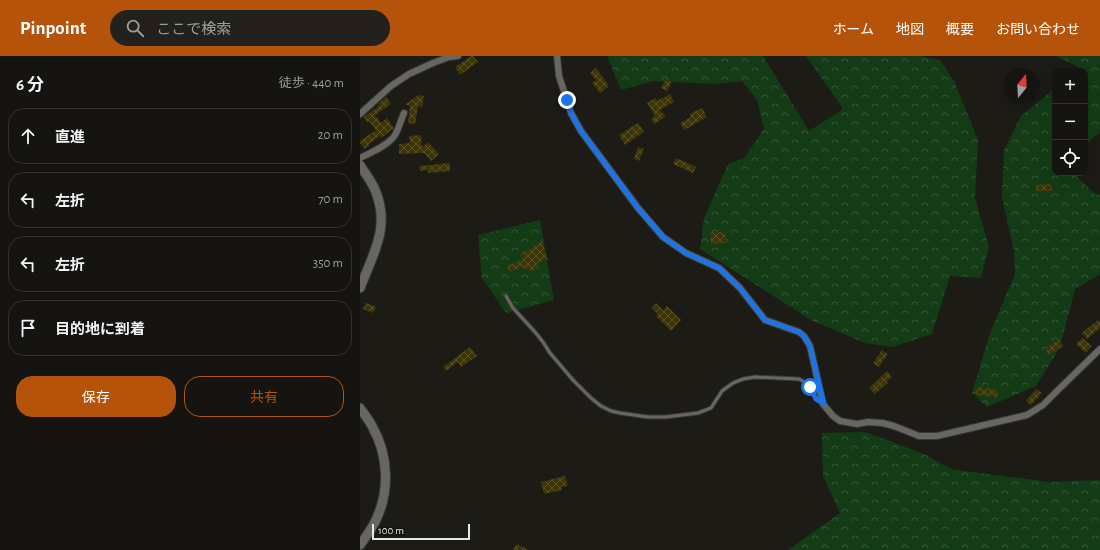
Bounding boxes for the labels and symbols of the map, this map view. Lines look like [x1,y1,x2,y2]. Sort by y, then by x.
north arrow [1004,68,1040,104]
route end [558,91,576,109]
route start [801,378,819,396]
scale bar [372,522,470,541]

